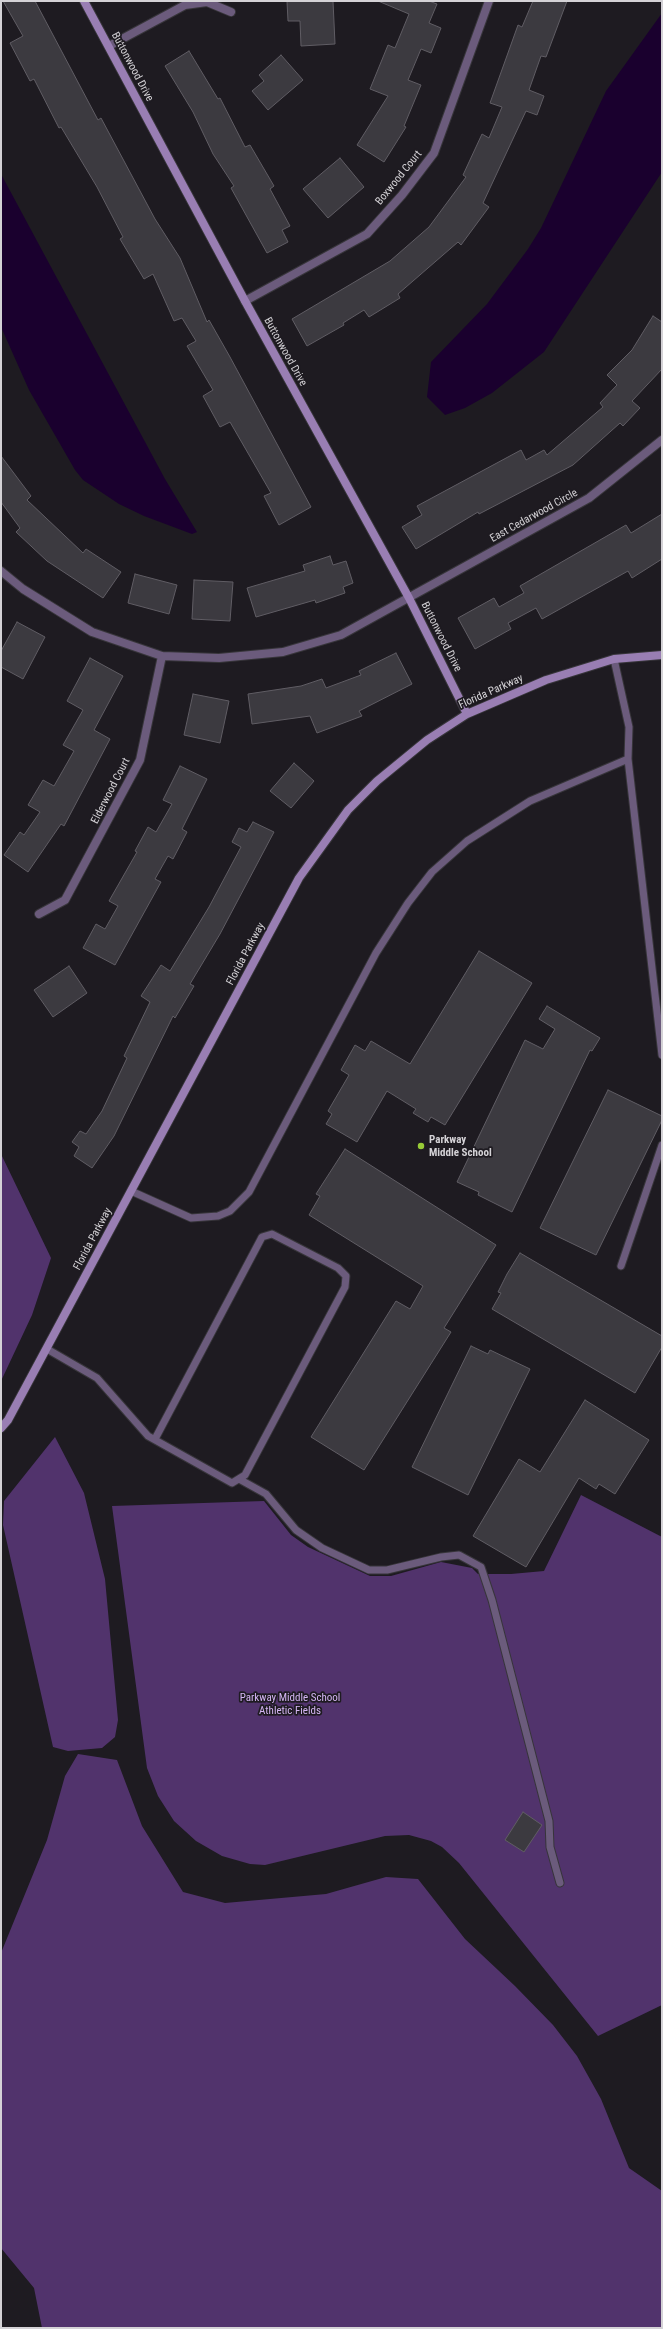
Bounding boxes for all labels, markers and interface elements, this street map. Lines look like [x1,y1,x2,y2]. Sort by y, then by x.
street label: Buttonwood Drive [108,30,156,104]
street label: Boxwood Court [373,148,425,208]
street label: Buttonwood Drive [261,315,309,389]
street label: East Cedarwood Circle [488,486,580,546]
street label: Buttonwood Drive [418,600,464,674]
street label: Florida Parkway [457,672,525,712]
street label: Elderwood Court [89,756,133,826]
street label: Florida Parkway [224,920,268,988]
place label: Parkway Middle School [429,1133,492,1159]
marker: Parkway Middle School [416,1141,426,1151]
street label: Florida Parkway [71,1205,115,1273]
park label: Parkway Middle School Athletic Fields [240,1691,340,1717]

